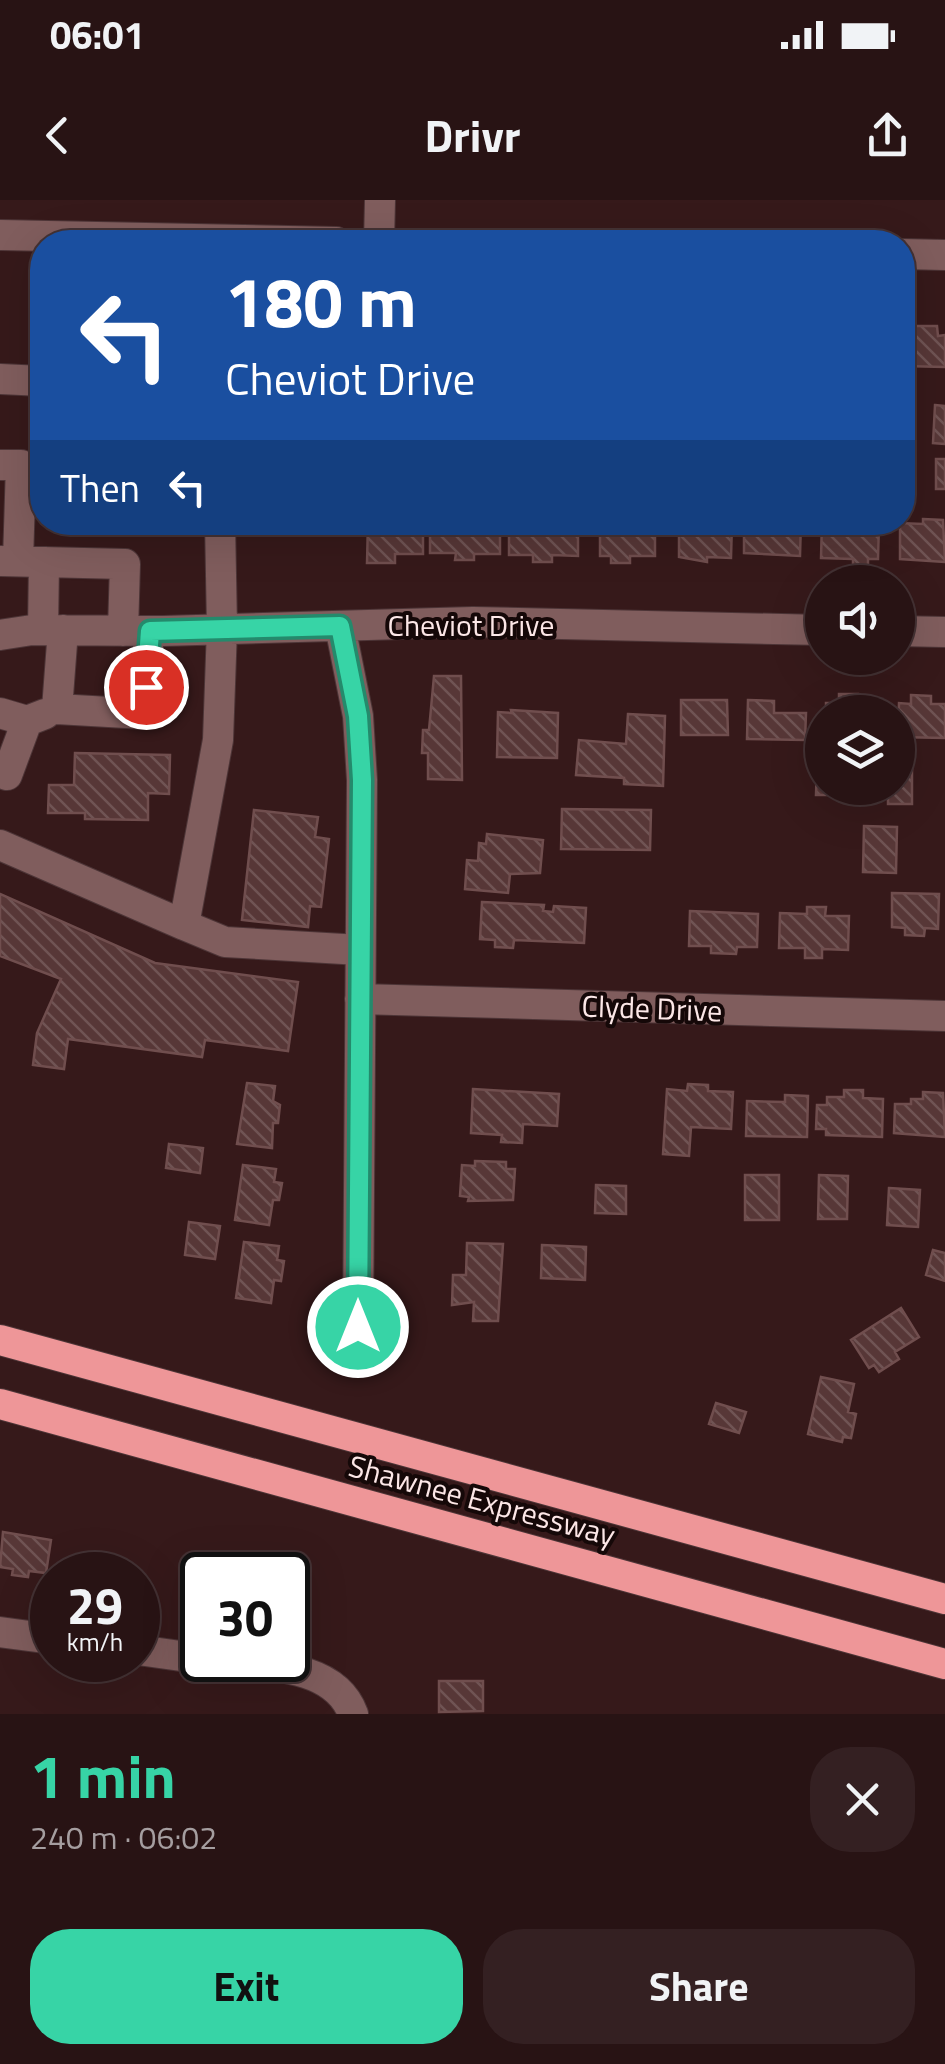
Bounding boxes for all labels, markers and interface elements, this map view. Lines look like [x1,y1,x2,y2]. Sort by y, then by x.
text: 06:01 [50,6,145,64]
text: Drivr [424,101,521,169]
icon: back [30,108,85,163]
icon: share [860,108,915,163]
text: 180 m [225,248,417,354]
icon: left [60,270,190,400]
text: Cheviot Drive [225,344,475,412]
text: Then [60,459,140,517]
icon: left [160,460,215,515]
map controls [805,565,915,805]
button: sound [805,565,915,675]
street label: Cheviot Drive [388,602,554,648]
pin [104,645,189,730]
icon: arrive [119,660,174,715]
button: layers [805,695,915,805]
street label: Clyde Drive [581,983,723,1033]
position arrow [306,1275,410,1379]
street label: Shawnee Expressway [344,1442,620,1558]
speed limit sign: 30 [180,1552,310,1682]
text: 29 [67,1567,123,1643]
text: km/h [67,1623,123,1661]
text: 1 min [30,1730,176,1821]
button: close [810,1747,915,1852]
text: 240 m · 06:02 [30,1813,217,1861]
button: Exit [30,1929,463,2044]
button: Share [483,1929,915,2044]

